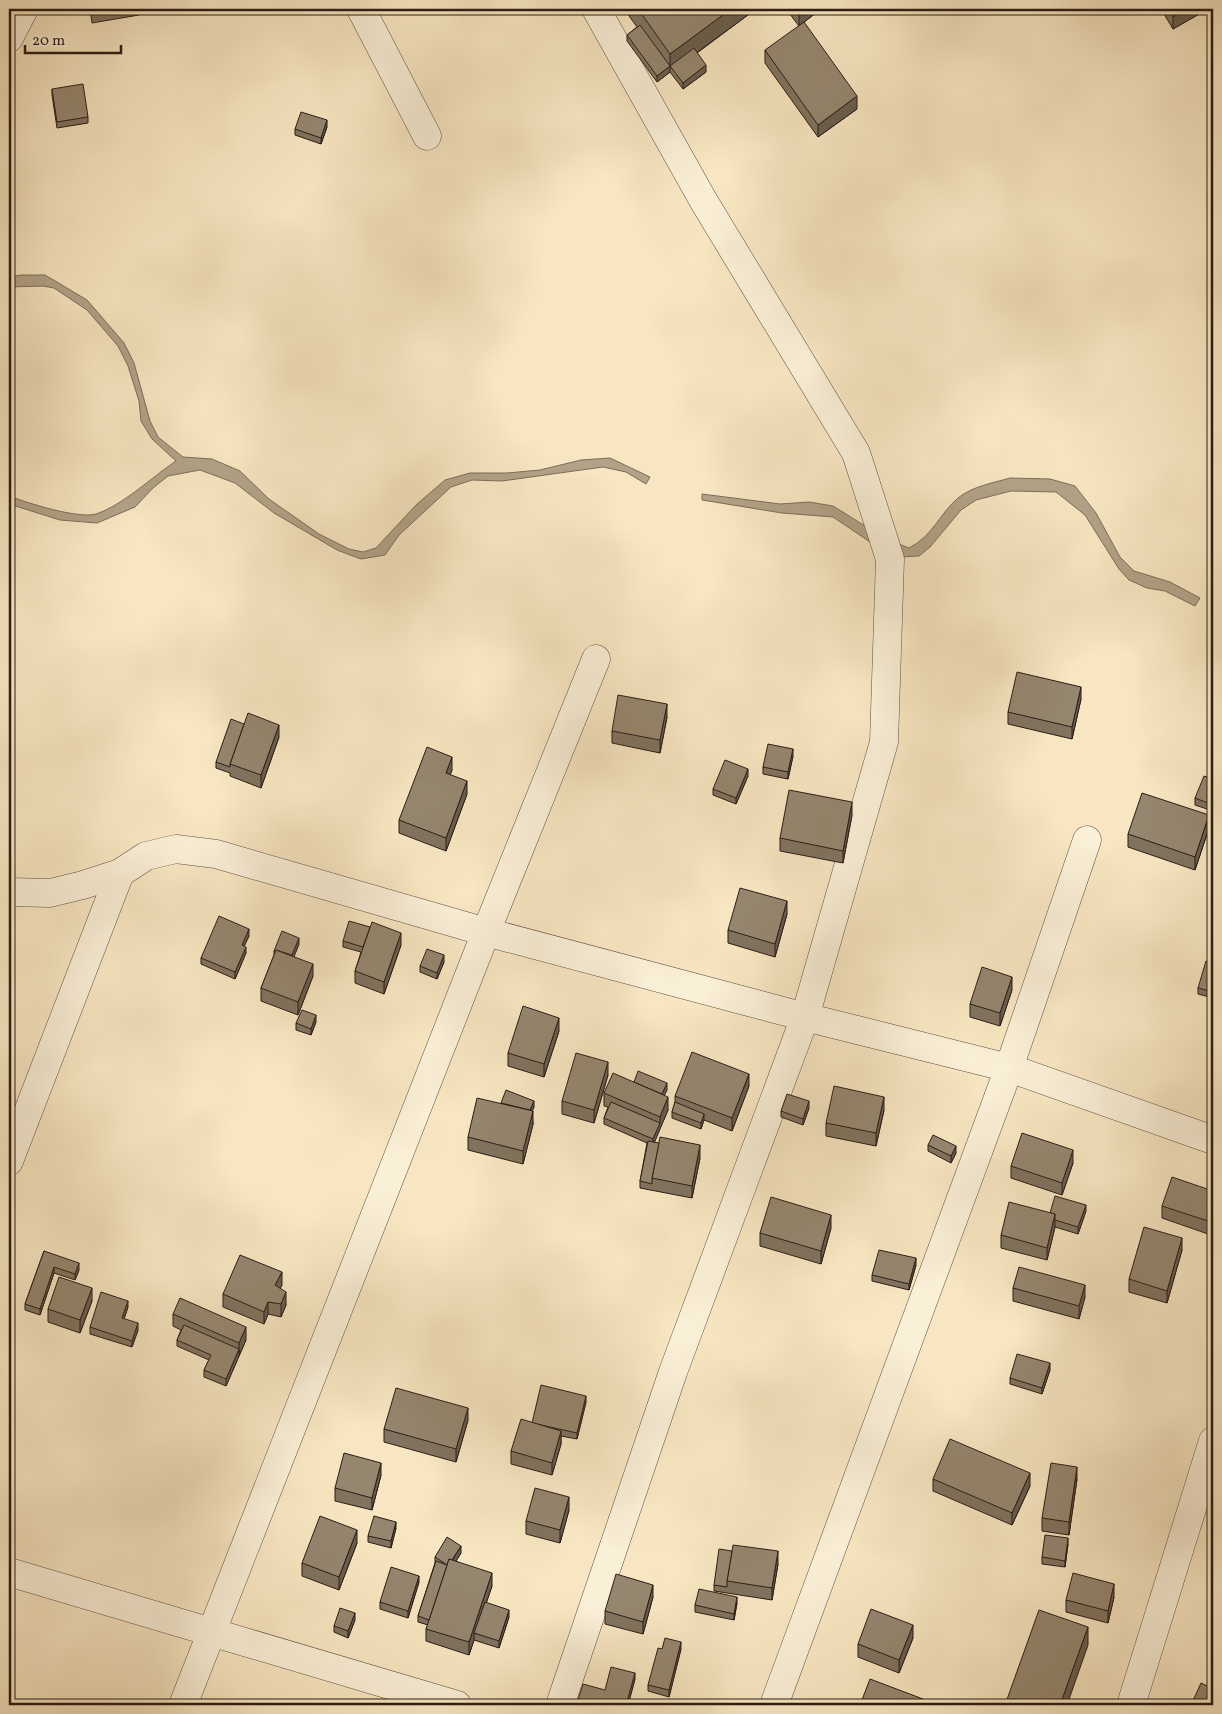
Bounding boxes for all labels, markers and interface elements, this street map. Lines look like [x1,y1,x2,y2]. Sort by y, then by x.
scale bar [25,22,121,54]
text: 20 m [32,31,65,52]

